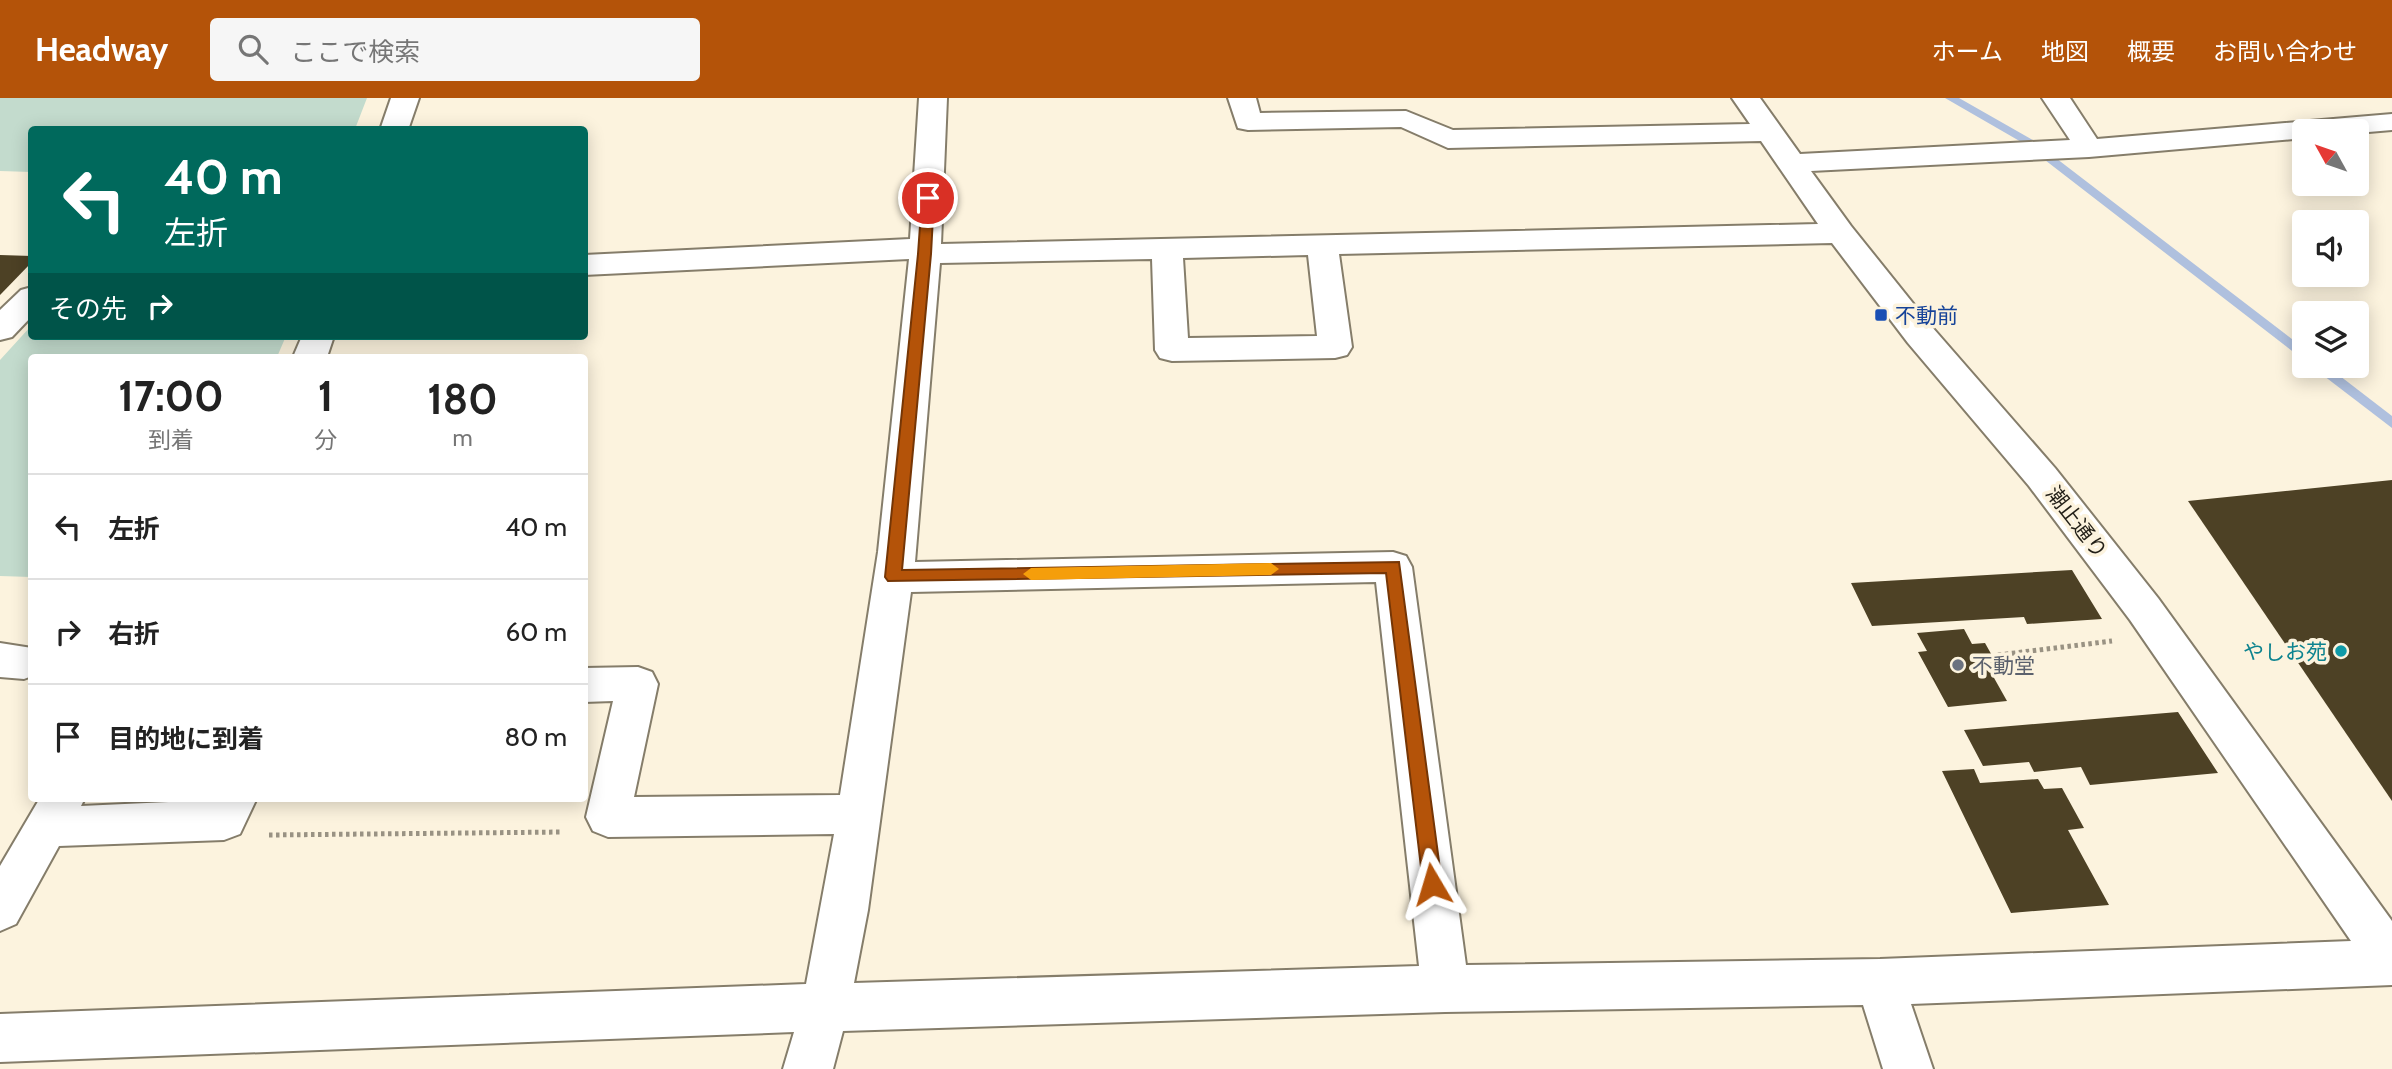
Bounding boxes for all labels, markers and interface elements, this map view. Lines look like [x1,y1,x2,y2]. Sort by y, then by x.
search box [210,18,700,81]
text: Headway [35,29,168,69]
icon: search [234,30,272,68]
text: ここで検索 [290,36,420,68]
text: ホーム [1932,37,2003,66]
text: 地図 [2041,37,2089,66]
text: 概要 [2127,37,2175,66]
text: お問い合わせ [2213,37,2357,66]
north arrow [2292,119,2370,196]
map controls [2292,119,2369,378]
text: 40 m [164,147,283,206]
icon: left [49,154,140,245]
pin [898,168,958,228]
icon: arrive [909,179,947,217]
button: sound [2292,210,2369,287]
text: 左折 [164,213,228,252]
icon: right [141,287,179,325]
text: その先 [49,293,127,325]
button: layers [2292,301,2369,378]
place label: 不動前 [1895,303,1958,328]
marker: 不動前 [1873,307,1889,323]
text: 17:00 [118,370,224,422]
text: 1 [318,370,333,422]
text: 180 [427,373,498,425]
text: m [452,424,473,452]
text: 到着 [148,426,194,454]
text: 分 [314,426,337,454]
street label: 潮止通り [2041,481,2113,563]
icon: left [49,508,87,546]
text: 40 m [505,511,567,543]
text: 左折 [108,513,160,545]
icon: right [49,613,87,651]
text: 60 m [505,616,567,648]
text: 右折 [108,618,160,650]
place label: やしお苑 [2243,639,2327,664]
marker: やしお苑 [2333,643,2349,659]
place label: 不動堂 [1972,653,2035,678]
marker: 不動堂 [1950,657,1966,673]
icon: arrive [49,718,87,756]
text: 80 m [504,721,567,753]
text: 目的地に到着 [108,723,264,755]
position arrow [1395,847,1469,921]

